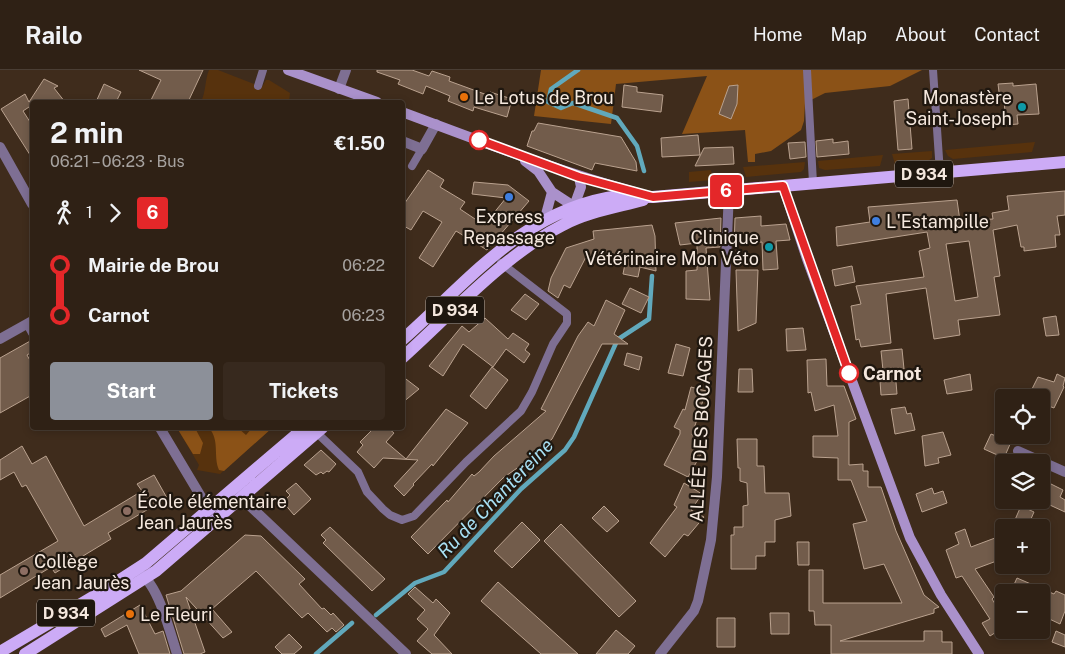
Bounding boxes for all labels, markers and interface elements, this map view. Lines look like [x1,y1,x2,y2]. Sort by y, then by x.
text: Railo [25,21,83,49]
text: Home [753,24,803,45]
text: Map [831,24,867,45]
text: About [895,24,946,45]
text: Contact [974,24,1040,45]
place label: Le Lotus de Brou [474,87,614,108]
place label: Monastère Saint-Joseph [905,87,1012,129]
marker: Le Lotus de Brou [458,91,470,103]
marker: Monastère Saint-Joseph [1016,101,1028,113]
text: 2 min [50,116,123,149]
unlabelled marker [469,130,489,150]
text: €1.50 [334,132,385,154]
text: 06:21 – 06:23 · Bus [50,152,185,171]
road number: D 934 [895,160,953,188]
line badge: 6 [710,175,742,207]
text: 6 [720,180,732,201]
marker: Express Repassage [503,191,515,203]
icon: walk [50,199,78,227]
icon: forward [101,199,129,227]
text: 6 [147,202,158,223]
text: 1 [86,203,93,222]
place label: Express Repassage [463,206,555,248]
place label: L'Estampille [886,211,989,232]
marker: L'Estampille [870,215,882,227]
place label: Clinique Vétérinaire Mon Véto [585,227,759,269]
marker: Clinique Vétérinaire Mon Véto [763,241,775,253]
text: Mairie de Brou [88,254,219,276]
text: 06:22 [342,256,385,275]
road number: D 934 [426,296,484,324]
text: Carnot [88,304,150,326]
text: 06:23 [342,306,385,325]
street label: ALLÉE DES BOCAGES [685,335,716,523]
button: Start [50,362,213,420]
button: Tickets [223,362,385,420]
marker: Carnot [839,363,859,383]
place label: Carnot [863,363,922,384]
map controls [995,389,1050,639]
button: locate [995,389,1050,444]
water label: Ru de Chantereine [433,434,557,562]
button: layers [995,454,1050,509]
place label: École élémentaire Jean Jaurès [137,490,287,533]
marker: École élémentaire Jean Jaurès [121,505,133,517]
button: + [995,519,1050,574]
place label: Collège Jean Jaurès [34,551,129,593]
marker: Collège Jean Jaurès [18,565,30,577]
button: − [995,584,1050,639]
road number: D 934 [37,600,95,626]
place label: Le Fleuri [140,604,212,625]
marker: Le Fleuri [124,608,136,620]

